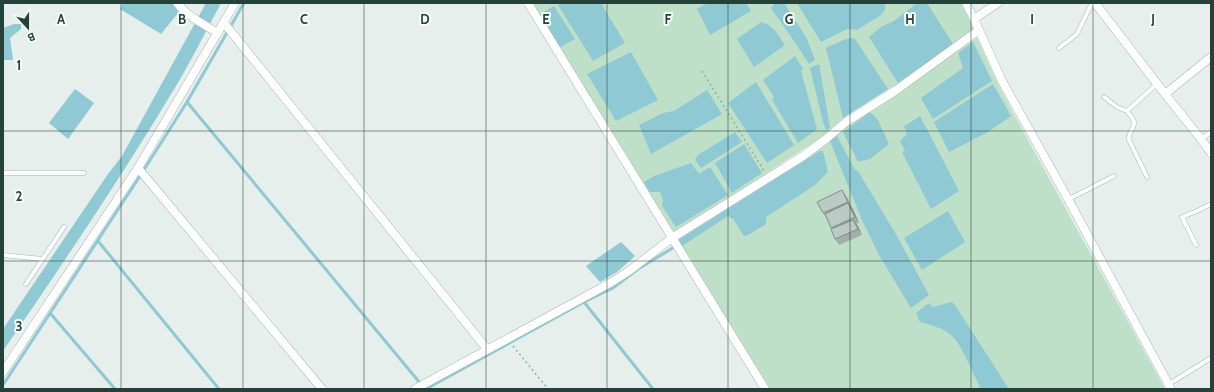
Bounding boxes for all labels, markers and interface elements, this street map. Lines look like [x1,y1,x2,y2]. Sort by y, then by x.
north arrow [8,8,48,48]
text: A [57,11,66,27]
text: B [178,11,186,27]
text: C [300,11,308,27]
text: D [420,11,430,27]
text: E [542,11,550,27]
text: F [665,11,672,27]
text: G [785,11,794,27]
text: H [905,11,915,27]
text: I [1030,11,1034,27]
text: J [1150,11,1155,27]
text: B [26,30,37,45]
text: 1 [17,57,21,73]
text: 2 [16,188,23,204]
text: 3 [15,318,23,334]

